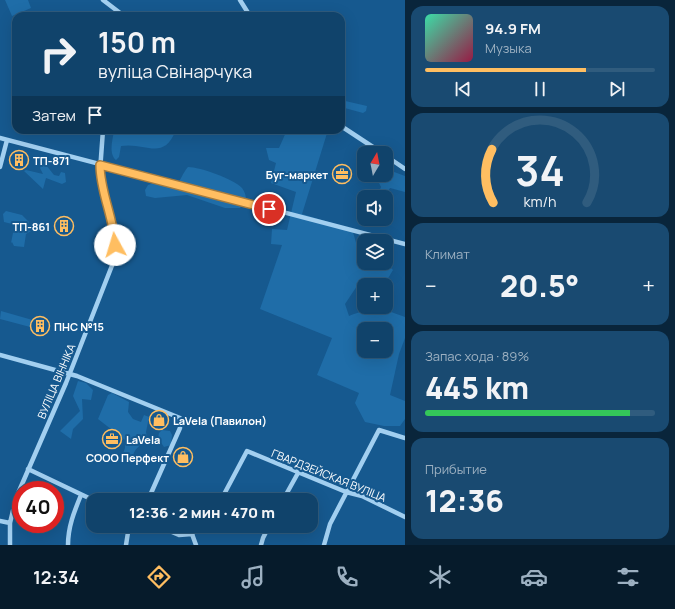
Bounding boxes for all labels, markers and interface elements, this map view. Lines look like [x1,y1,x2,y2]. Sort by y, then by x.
text: 94.9 FM [485,18,541,39]
text: 150 m [98,23,176,61]
icon: right [32,28,84,80]
text: Музыка [485,39,532,57]
text: вуліца Свінарчука [98,59,252,83]
icon: previous [452,78,474,100]
icon: pause [529,78,551,100]
icon: next [606,78,628,100]
icon: arrive [84,104,106,126]
text: Затем [32,105,76,126]
text: 34 [515,142,565,198]
north arrow [357,146,393,182]
map controls [357,146,393,358]
building icon: ТП-871 [8,149,30,171]
place label: ТП-871 [33,153,70,168]
office icon: Буг-маркет [331,163,353,185]
place label: Буг-маркет [266,167,328,182]
button: sound [357,190,393,226]
pin [252,192,286,226]
text: km/h [523,192,557,211]
icon: arrive [258,198,280,220]
building icon: ТП-861 [53,215,75,237]
place label: ТП-861 [13,219,50,234]
position arrow [94,224,136,266]
button: layers [357,234,393,270]
text: Климат [425,245,470,263]
text: 20.5° [500,265,579,306]
text: − [425,271,437,301]
text: + [642,271,655,301]
button: + [357,278,393,314]
building icon: ПНС №15 [29,315,51,337]
place label: ПНС №15 [54,319,104,334]
button: − [357,322,393,358]
street label: ВУЛІЦА ВІННІКА [33,341,79,421]
text: Запас хода · 89% [425,347,529,365]
text: 445 km [425,367,529,408]
shop icon: LaVela (Павилон) [148,409,170,431]
place label: LaVela (Павилон) [173,413,267,428]
office icon: LaVela [101,428,123,450]
place label: LaVela [126,432,160,447]
street label: ГВАРДЗЕЙСКАЯ ВУЛІЦА [269,445,389,505]
shop icon: СООО Перфект [172,446,194,468]
place label: СООО Перфект [86,450,169,465]
text: Прибытие [425,460,487,478]
text: 12:36 [425,480,504,521]
speed limit sign: 40 [12,481,64,533]
text: 12:36 · 2 мин · 470 m [129,502,275,523]
icon: directions [145,563,173,591]
icon: music [239,563,267,591]
icon: phone [333,563,361,591]
icon: climate [426,563,454,591]
icon: car [520,563,548,591]
icon: filters [614,563,642,591]
text: 12:34 [33,565,79,589]

